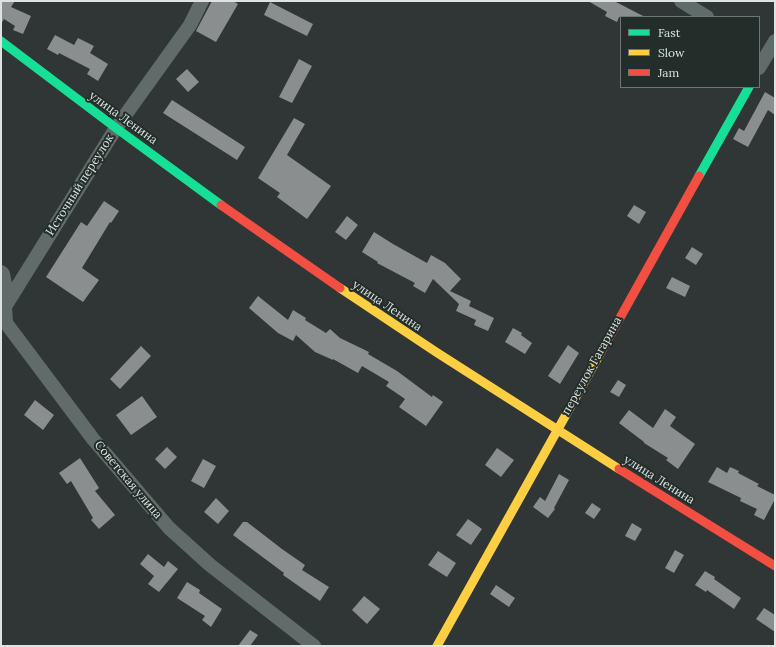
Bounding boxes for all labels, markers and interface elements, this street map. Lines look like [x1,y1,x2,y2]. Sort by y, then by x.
legend [620,16,760,88]
text: Fast [658,25,681,40]
text: Slow [658,45,685,60]
text: Jam [658,65,679,80]
street label: улица Ленина [86,88,160,148]
street label: Источный переулок [43,132,117,238]
street label: улица Ленина [349,277,425,335]
street label: переулок Гагарина [559,314,625,418]
street label: Советская улица [91,438,165,522]
street label: улица Ленина [621,452,697,508]

